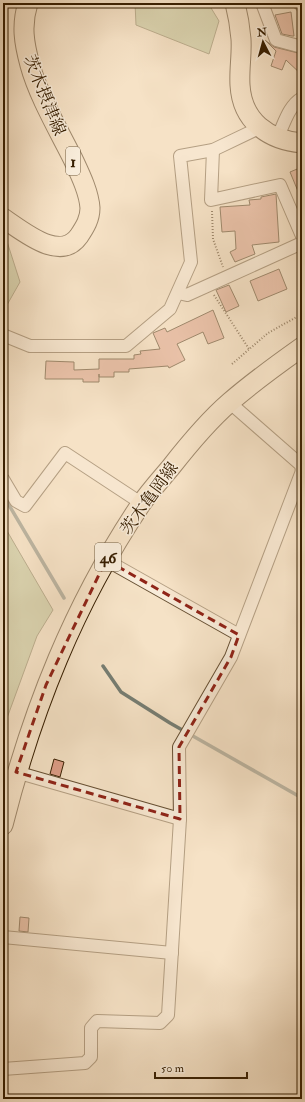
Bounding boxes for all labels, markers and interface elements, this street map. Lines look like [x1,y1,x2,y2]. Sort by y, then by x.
north arrow [243,22,283,62]
text: N [255,25,269,40]
street label: 茨木摂津線 [19,52,70,139]
road number: 1 [66,147,80,175]
street label: 茨木亀岡線 [116,458,183,539]
road number: 46 [95,543,121,571]
scale bar [155,1054,247,1080]
text: 50 m [161,1061,185,1076]

